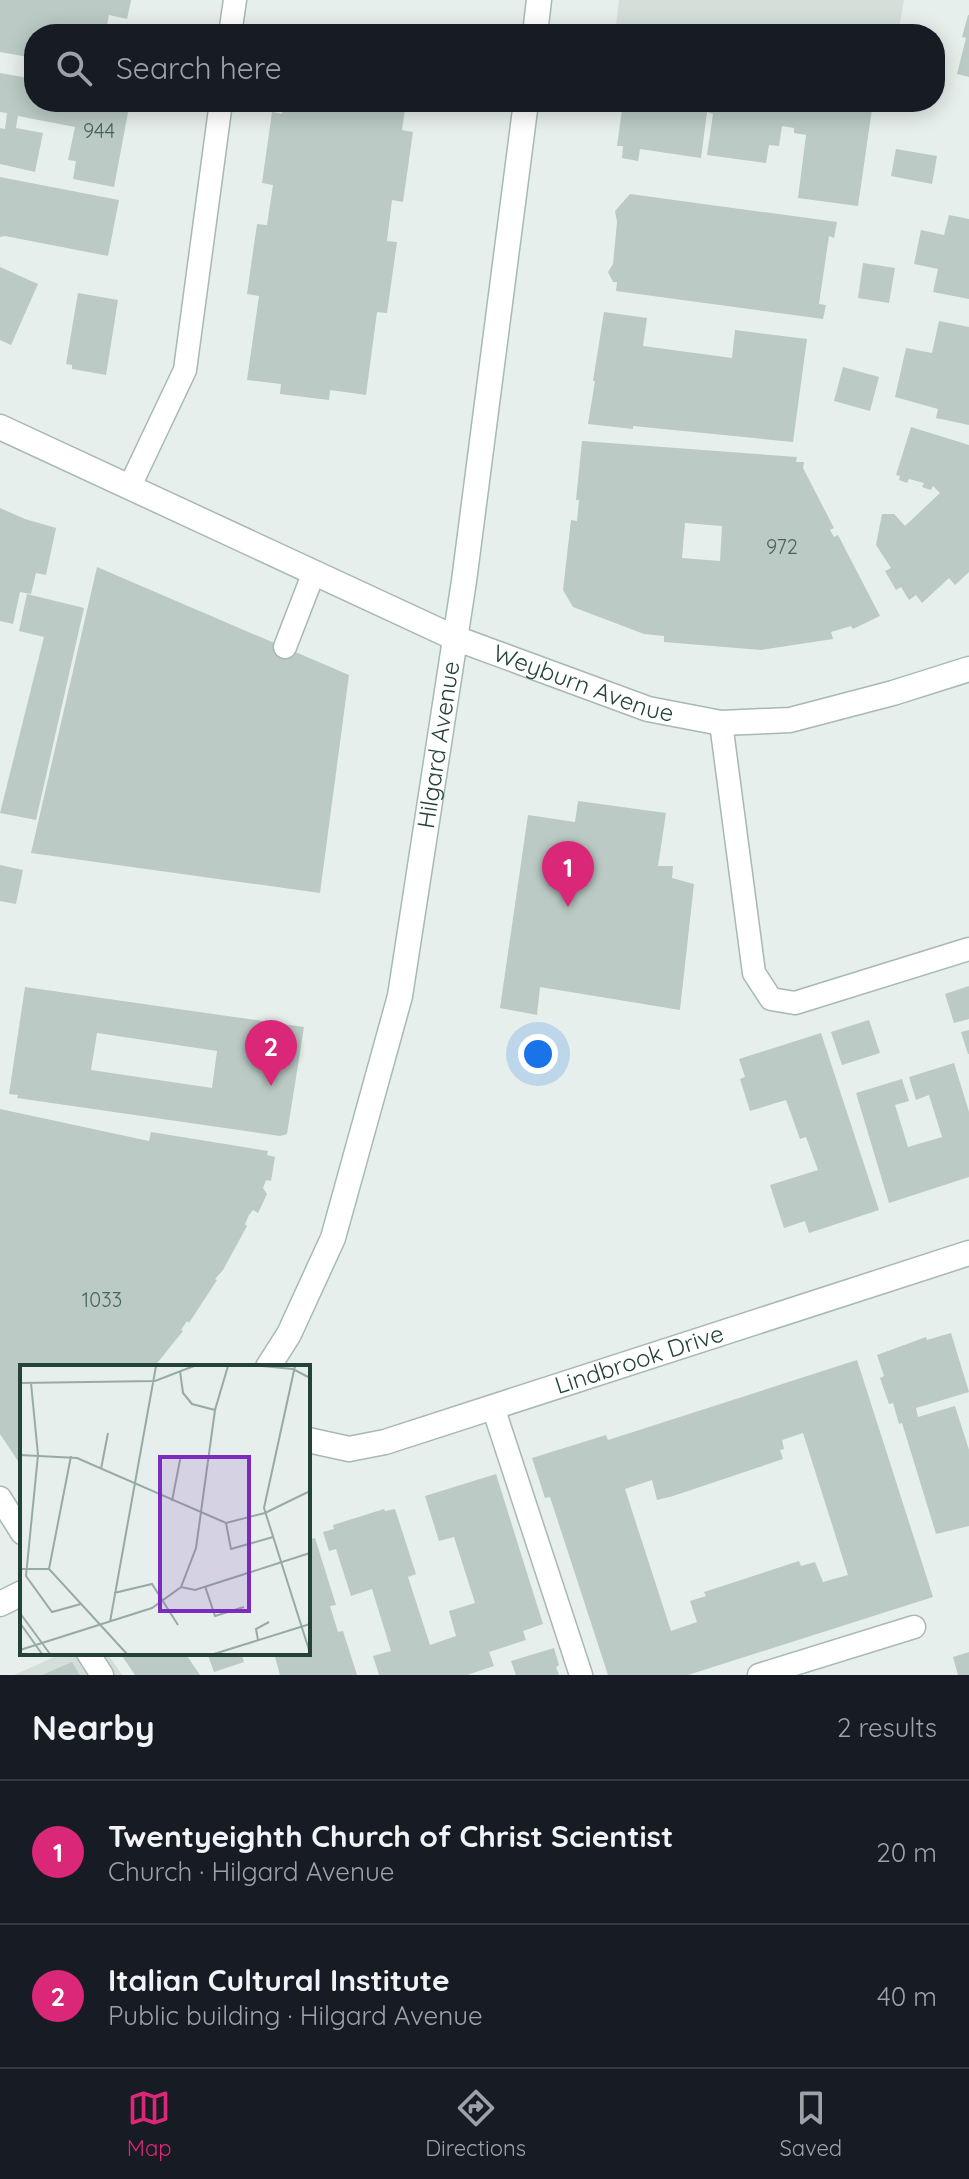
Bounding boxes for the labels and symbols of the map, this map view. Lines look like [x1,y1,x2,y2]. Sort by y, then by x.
house number: 944 [83,118,115,143]
house number: 972 [766,534,798,559]
street label: Weyburn Avenue [489,637,676,728]
street label: Hilgard Avenue [410,659,465,830]
pin: 1 [542,841,594,907]
pin: 2 [245,1020,297,1086]
your location [518,1034,558,1074]
house number: 1033 [82,1287,122,1312]
street label: Lindbrook Drive [551,1317,727,1400]
inset map [20,1365,310,1655]

